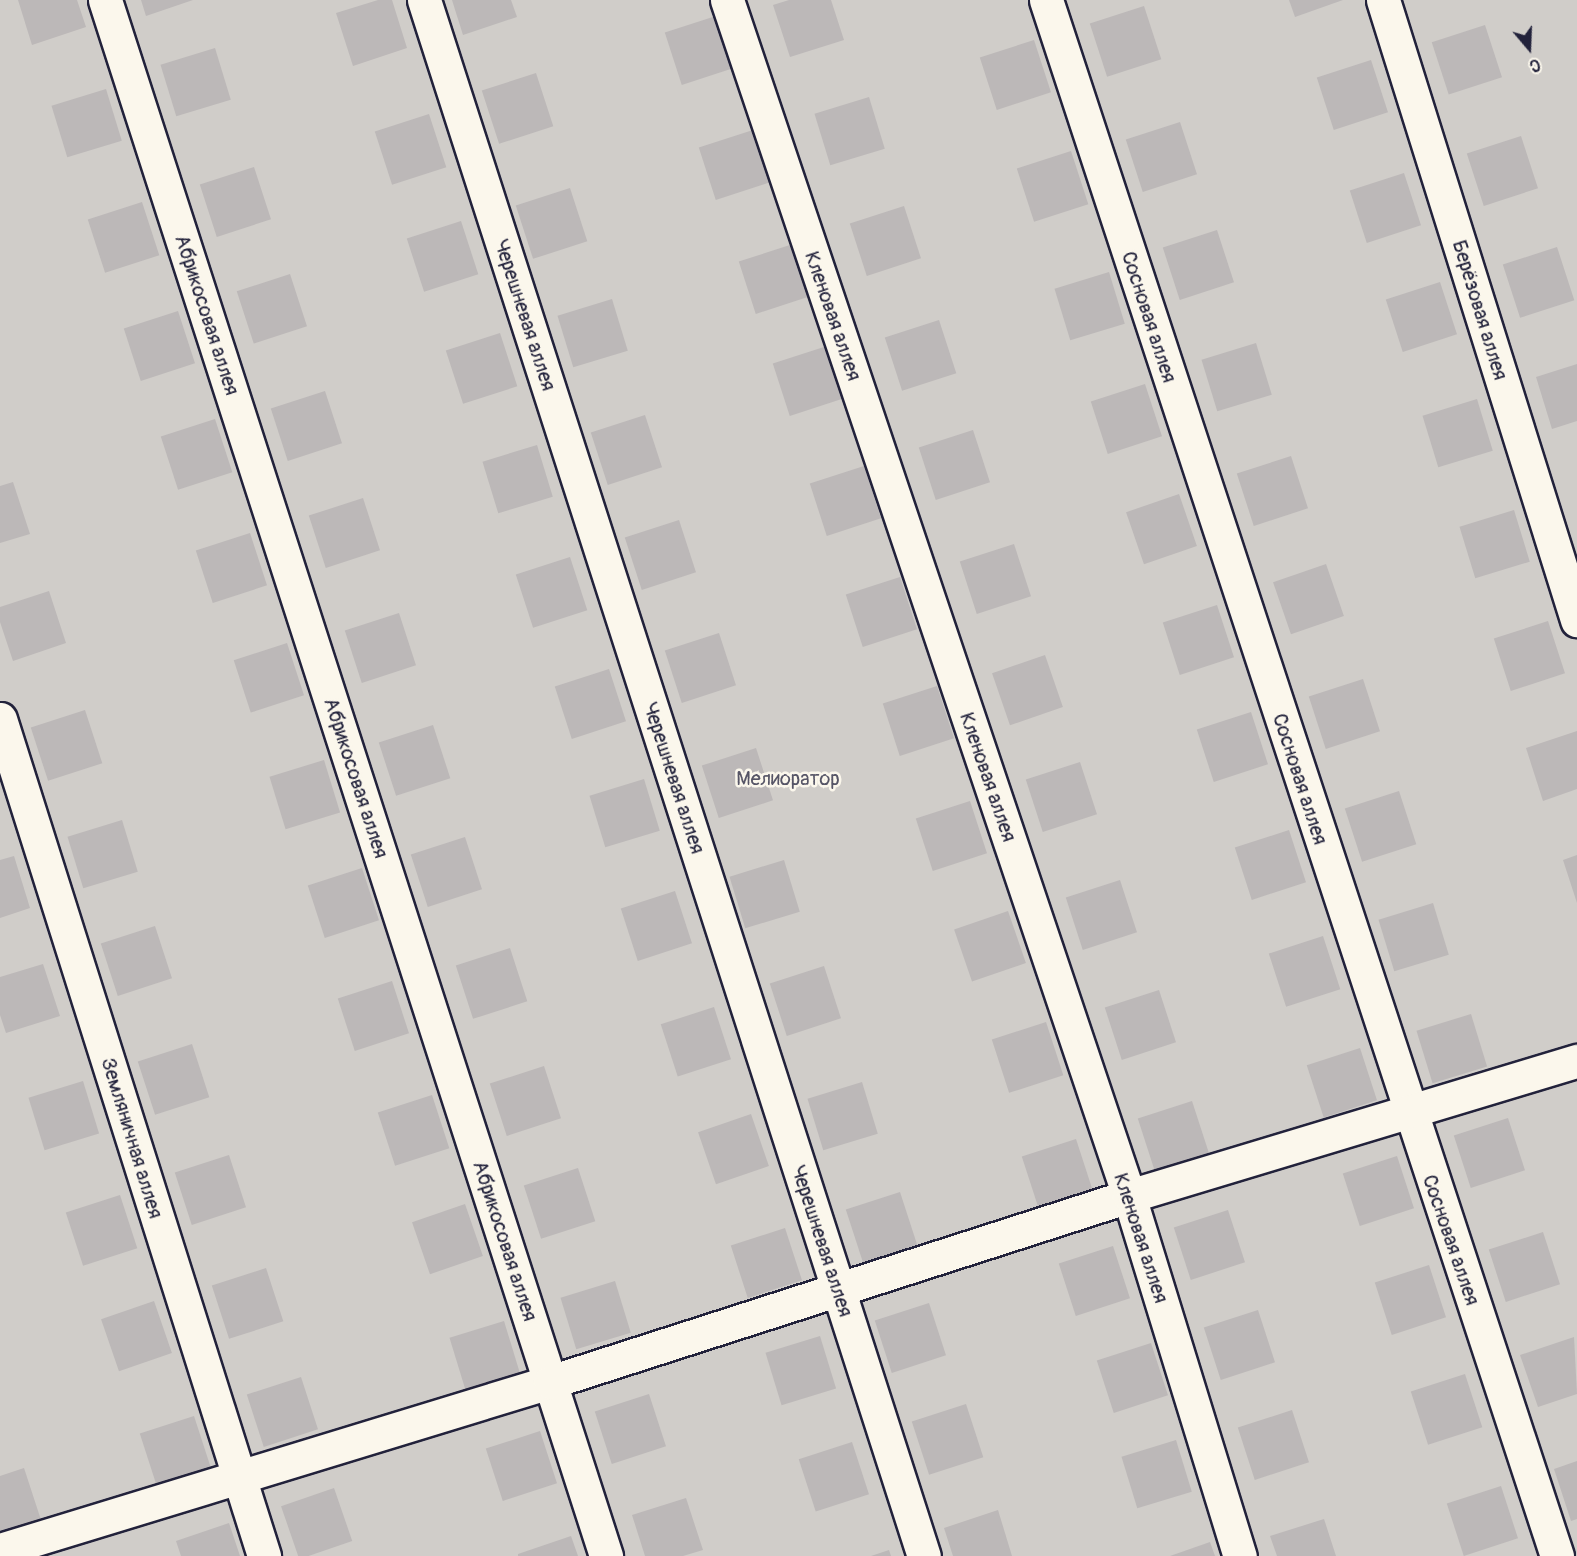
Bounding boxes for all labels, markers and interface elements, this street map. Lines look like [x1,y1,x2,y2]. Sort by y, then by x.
north arrow [1499,18,1559,78]
text: С [1527,54,1543,76]
street label: Абрикосовая аллея [170,232,244,398]
street label: Черешневая аллея [489,236,561,394]
street label: Берёзовая аллея [1447,237,1513,383]
street label: Кленовая аллея [800,248,866,384]
street label: Сосновая аллея [1117,248,1181,386]
street label: Абрикосовая аллея [319,695,393,861]
street label: Черешневая аллея [638,699,710,857]
street label: Кленовая аллея [955,709,1021,845]
street label: Сосновая аллея [1268,710,1332,848]
park label: Мелиоратор [736,766,840,790]
street label: Земляничная аллея [96,1055,168,1221]
street label: Абрикосовая аллея [468,1158,542,1324]
street label: Черешневая аллея [786,1162,858,1320]
street label: Кленовая аллея [1109,1170,1173,1306]
street label: Сосновая аллея [1417,1172,1485,1308]

